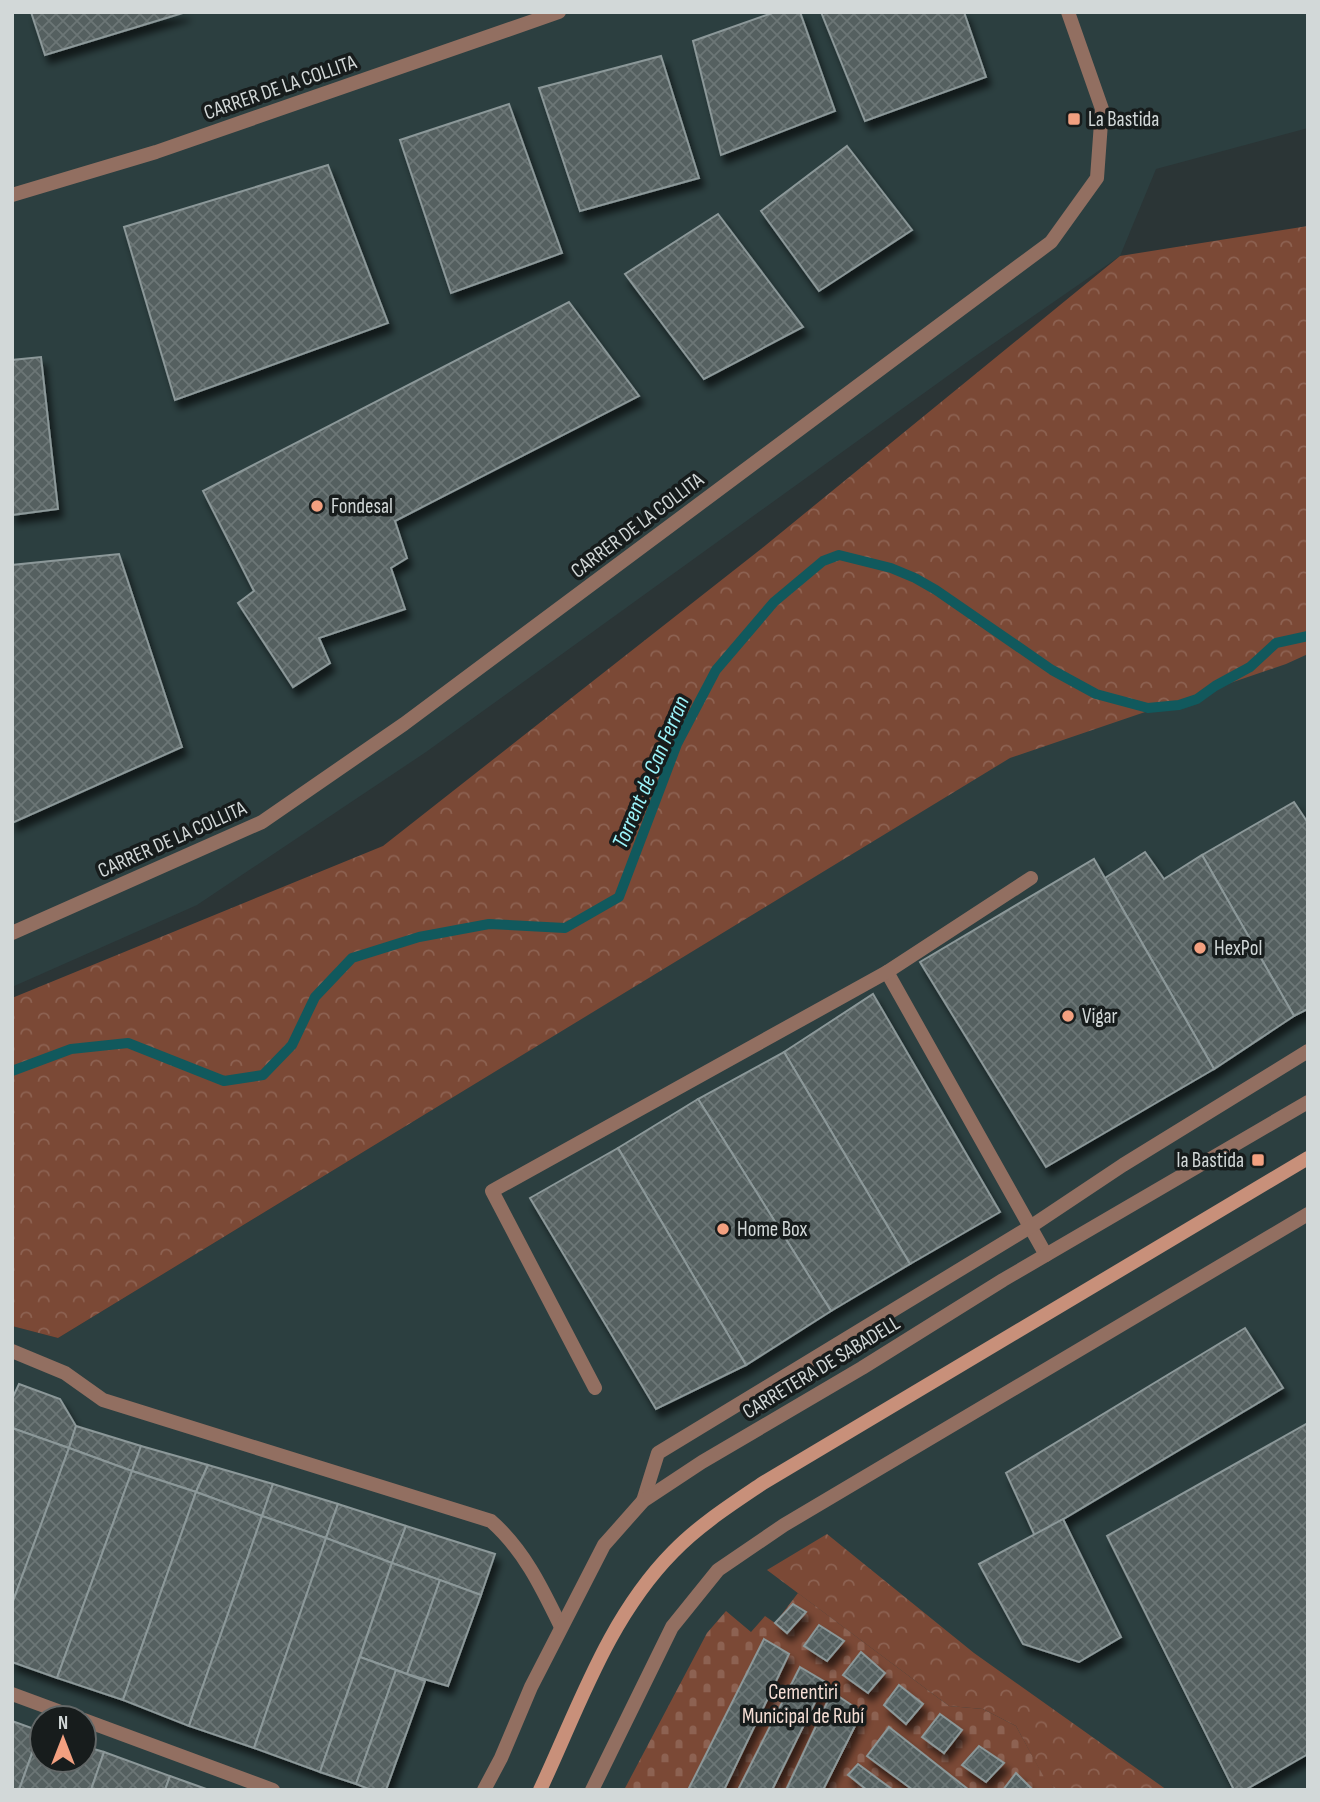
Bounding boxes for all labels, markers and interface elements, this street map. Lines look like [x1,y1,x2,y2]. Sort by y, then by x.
street label: CARRER DE LA COLLITA [201,49,361,125]
place label: La Bastida [1088,107,1159,132]
marker: La Bastida [1066,111,1082,127]
street label: CARRER DE LA COLLITA [566,467,709,583]
place label: Fondesal [331,494,393,519]
marker: Fondesal [309,498,325,514]
water label: Torrent de Can Ferran [606,692,696,853]
street label: CARRER DE LA COLLITA [94,795,251,883]
place label: HexPol [1214,936,1262,961]
marker: HexPol [1192,940,1208,956]
place label: Vigar [1082,1004,1118,1029]
marker: Vigar [1060,1008,1076,1024]
place label: la Bastida [1176,1148,1244,1173]
marker: la Bastida [1250,1152,1266,1168]
place label: Home Box [737,1217,808,1242]
marker: Home Box [715,1221,731,1237]
street label: CARRETERA DE SABADELL [738,1310,905,1424]
park label: Cementiri Municipal de Rubí [742,1680,864,1729]
north arrow [28,1704,98,1774]
text: N [58,1712,68,1735]

